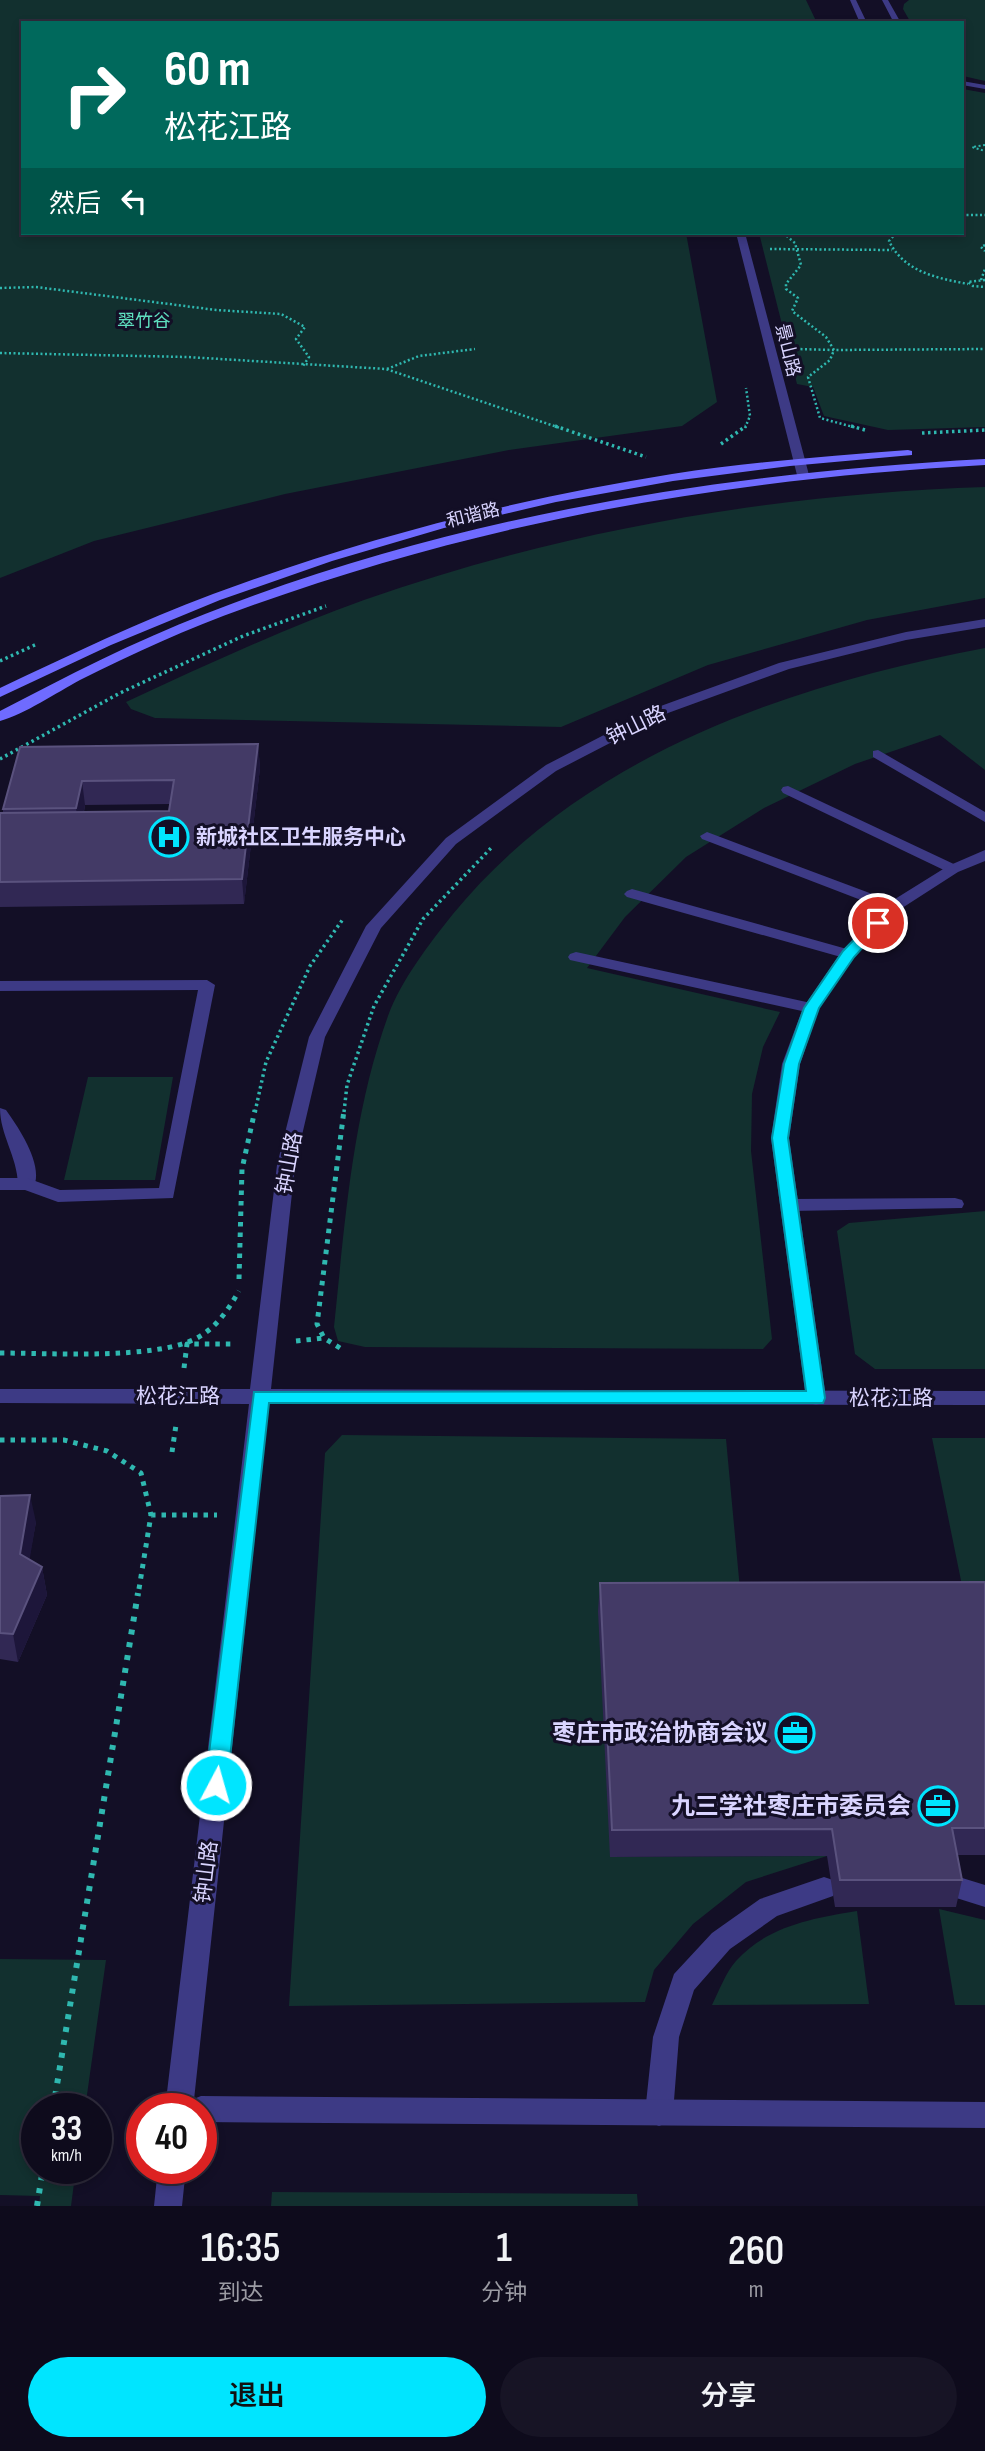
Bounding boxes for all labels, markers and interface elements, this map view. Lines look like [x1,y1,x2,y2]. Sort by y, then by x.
text: 60 m [164,41,251,100]
icon: right [49,49,140,140]
text: 松花江路 [164,109,292,148]
icon: left [115,182,153,220]
text: 然后 [49,189,101,220]
park label: 翠竹谷 [117,311,171,332]
street label: 景山路 [771,321,804,379]
street label: 和谐路 [444,499,502,532]
street label: 钟山路 [602,700,670,750]
hospital icon: 新城社区卫生服务中心 [148,816,190,858]
place label: 新城社区卫生服务中心 [196,825,406,850]
pin [848,893,908,953]
icon: arrive [859,904,897,942]
street label: 钟山路 [272,1130,307,1196]
street label: 松花江路 [136,1384,220,1409]
street label: 松花江路 [849,1386,933,1411]
office icon: 枣庄市政治协商会议 [774,1712,816,1754]
place label: 枣庄市政治协商会议 [552,1719,768,1748]
position arrow [179,1748,253,1822]
office icon: 九三学社枣庄市委员会 [917,1785,959,1827]
place label: 九三学社枣庄市委员会 [671,1792,911,1821]
street label: 钟山路 [190,1839,223,1905]
speed limit sign: 40 [126,2093,217,2184]
text: 33 [51,2108,82,2151]
text: km/h [51,2145,82,2166]
text: 16:35 [201,2223,280,2274]
text: 1 [496,2223,512,2274]
text: 260 [728,2226,784,2277]
text: m [749,2276,763,2304]
text: 到达 [218,2279,264,2307]
text: 分钟 [481,2279,527,2307]
button: 退出 [28,2357,486,2437]
button: 分享 [500,2357,957,2437]

